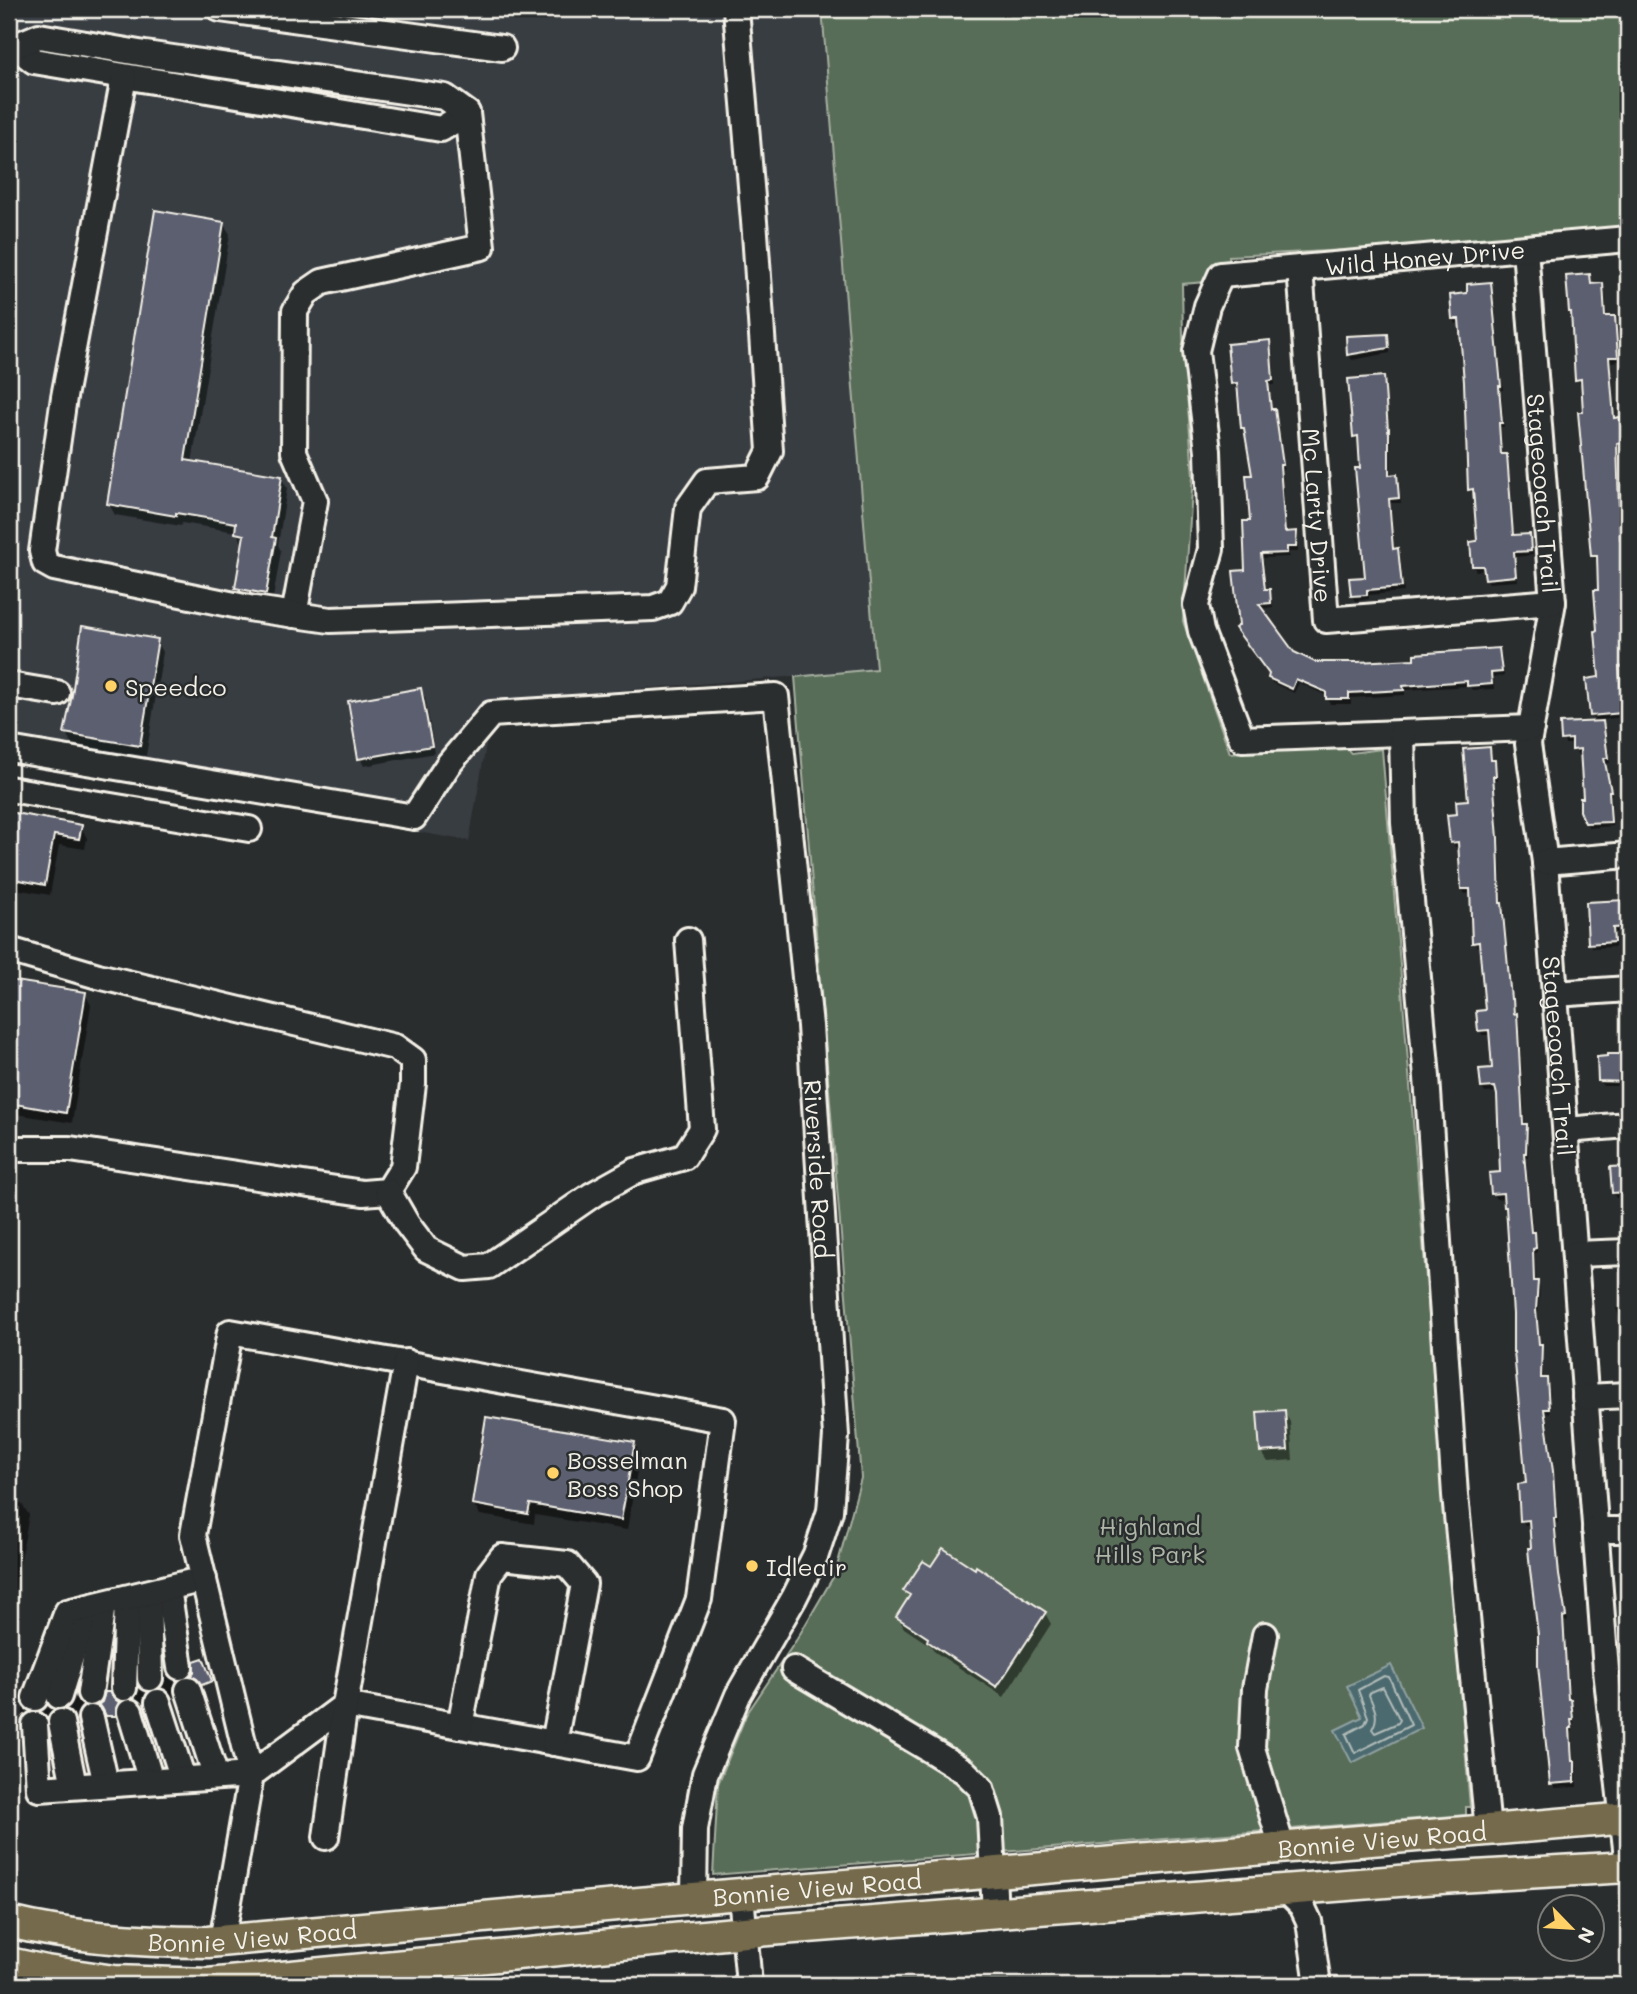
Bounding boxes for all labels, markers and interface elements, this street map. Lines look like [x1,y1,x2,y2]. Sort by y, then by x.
street label: Wild Honey Drive [1324,233,1526,281]
street label: Stagecoach Trail [1521,392,1568,594]
street label: Mc Larty Drive [1296,427,1340,604]
place label: Speedco [125,671,227,702]
marker: Speedco [103,678,119,694]
street label: Stagecoach Trail [1537,955,1583,1157]
street label: Riverside Road [798,1079,840,1259]
place label: Bosselman Boss Shop [567,1444,688,1503]
marker: Bosselman Boss Shop [545,1465,561,1481]
park label: Highland Hills Park [1095,1510,1205,1569]
place label: Idleair [766,1551,847,1582]
marker: Idleair [744,1558,760,1574]
street label: Bonnie View Road [1276,1815,1488,1863]
street label: Bonnie View Road [711,1863,923,1912]
north arrow [1536,1892,1606,1962]
street label: Bonnie View Road [147,1913,358,1958]
text: N [1572,1924,1601,1947]

